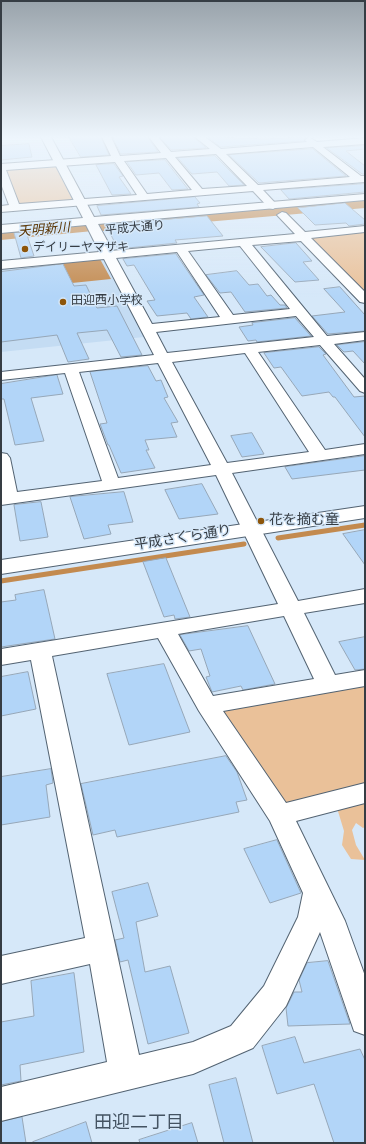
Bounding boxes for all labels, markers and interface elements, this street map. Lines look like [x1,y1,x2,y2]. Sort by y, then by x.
street label: 平成大通り [104,219,166,239]
water label: 天明新川 [17,221,71,241]
place label: デイリーヤマザキ [33,242,129,256]
marker: デイリーヤマザキ [20,244,30,254]
place label: 田迎西小学校 [71,295,143,309]
marker: 田迎西小学校 [58,297,68,307]
place label: 花を摘む童 [269,513,339,529]
marker: 花を摘む童 [256,516,266,526]
street label: 平成さくら通り [133,523,233,555]
district label: 田迎二丁目 [94,1113,184,1135]

